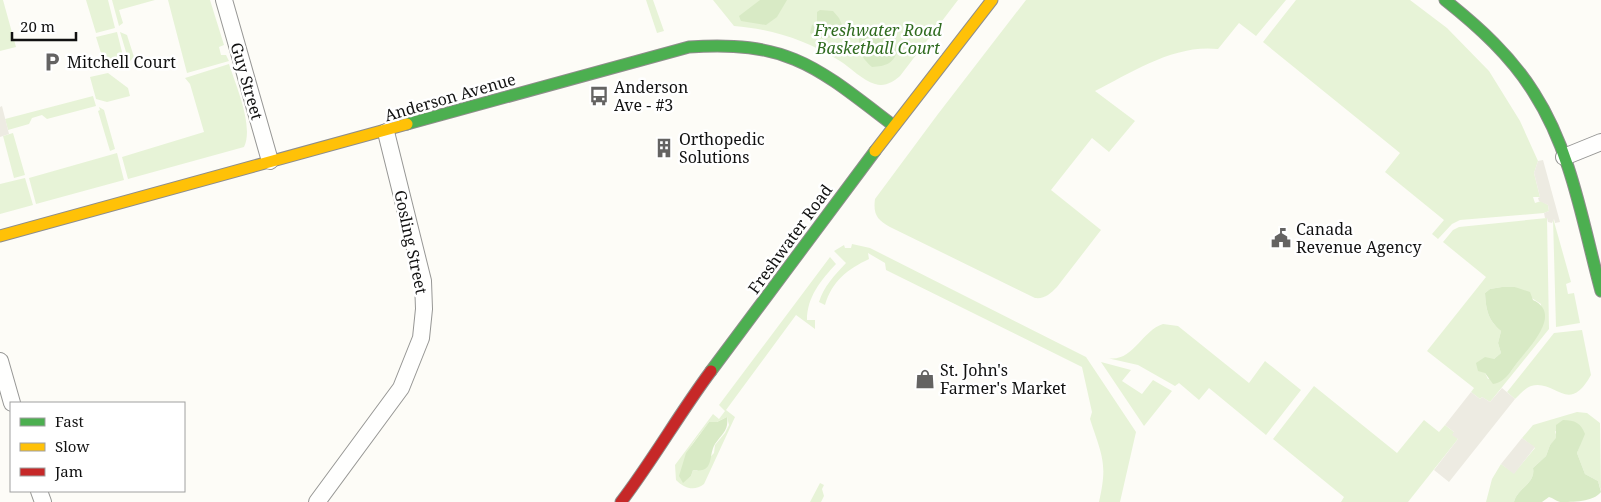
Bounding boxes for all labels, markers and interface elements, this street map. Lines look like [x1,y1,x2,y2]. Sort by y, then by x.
scale bar [12,10,76,42]
text: 20 m [20,16,55,36]
park label: Freshwater Road Basketball Court [813,19,943,59]
street label: Guy Street [225,40,269,123]
parking icon: Mitchell Court [41,51,63,73]
place label: Mitchell Court [67,51,176,73]
street label: Anderson Avenue [382,68,518,126]
place label: Anderson Ave - #3 [614,76,688,116]
bus stop icon: Anderson Ave - #3 [588,85,610,107]
place label: Orthopedic Solutions [679,128,765,168]
building icon: Orthopedic Solutions [653,137,675,159]
street label: Freshwater Road [743,180,837,298]
street label: Gosling Street [389,188,433,296]
place label: Canada Revenue Agency [1296,218,1422,258]
public building icon: Canada Revenue Agency [1270,227,1292,249]
place label: St. John's Farmer's Market [940,359,1067,399]
shop icon: St. John's Farmer's Market [914,368,936,390]
legend [10,402,185,492]
text: Fast [55,411,84,431]
text: Slow [55,436,89,456]
text: Jam [54,461,83,481]

